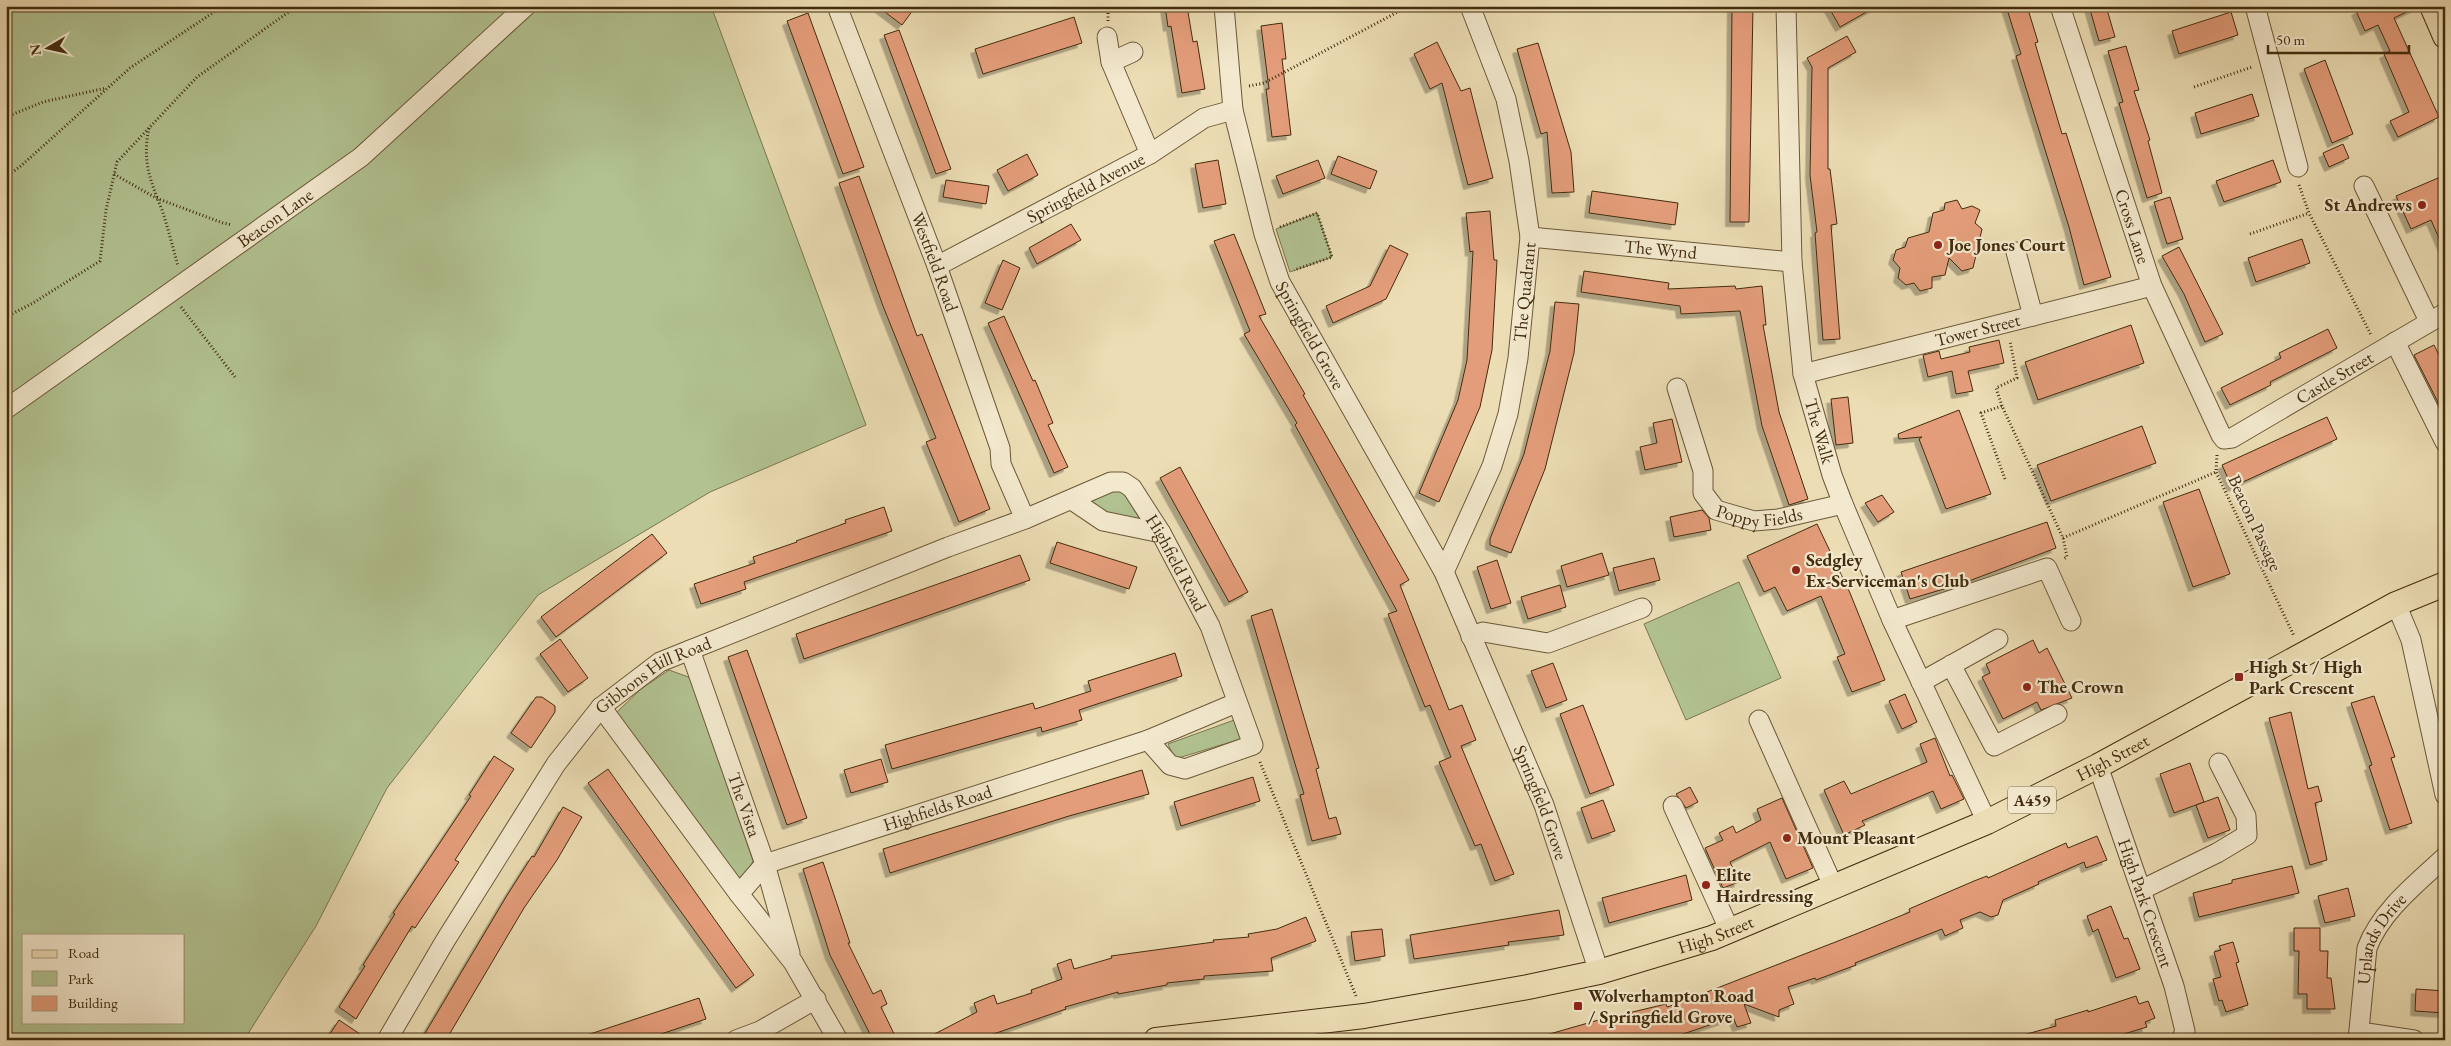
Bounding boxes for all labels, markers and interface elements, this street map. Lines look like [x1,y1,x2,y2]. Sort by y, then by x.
north arrow [22,22,72,72]
scale bar [2268,22,2410,54]
text: 50 m [2276,30,2305,49]
text: N [25,42,45,57]
street label: Springfield Avenue [1022,147,1149,228]
street label: Beacon Lane [232,183,317,252]
street label: Cross Lane [2110,186,2156,267]
place label: St Andrews [2325,193,2412,216]
marker: St Andrews [2416,199,2428,211]
street label: Westfield Road [906,209,964,315]
place label: Joe Jones Court [1946,233,2065,256]
street label: The Wynd [1623,234,1699,264]
marker: Joe Jones Court [1932,239,1944,251]
street label: The Quadrant [1508,241,1540,343]
street label: Springfield Grove [1271,277,1350,393]
street label: Tower Street [1932,308,2023,351]
street label: Castle Street [2291,345,2378,409]
street label: The Walk [1800,396,1840,467]
street label: Beacon Passage [2223,471,2288,575]
street label: Poppy Fields [1714,499,1805,532]
street label: Highfield Road [1141,510,1213,616]
place label: Sedgley Ex-Serviceman's Club [1806,548,1969,592]
marker: Sedgley Ex-Serviceman's Club [1790,564,1802,576]
street label: Gibbons Hill Road [590,631,715,719]
place label: High St / High Park Crescent [2249,655,2362,699]
marker: High St / High Park Crescent [2233,671,2245,683]
place label: The Crown [2037,675,2124,698]
marker: The Crown [2021,681,2033,693]
street label: High Street [2072,728,2153,786]
street label: Springfield Grove [1509,741,1573,863]
street label: The Vista [723,769,767,841]
street label: Highfields Road [880,779,996,836]
road number: A459 [2008,786,2056,814]
place label: Mount Pleasant [1797,826,1915,849]
marker: Mount Pleasant [1781,832,1793,844]
street label: High Park Crescent [2113,835,2179,971]
place label: Elite Hairdressing [1716,863,1814,907]
marker: Elite Hairdressing [1700,879,1712,891]
street label: Uplands Drive [2351,888,2411,986]
street label: High Street [1675,910,1757,959]
legend [22,934,185,1024]
text: Road [68,943,100,962]
text: Park [68,969,95,988]
place label: Wolverhampton Road / Springfield Grove [1588,984,1754,1028]
text: Building [68,993,118,1012]
marker: Wolverhampton Road / Springfield Grove [1572,1000,1584,1012]

